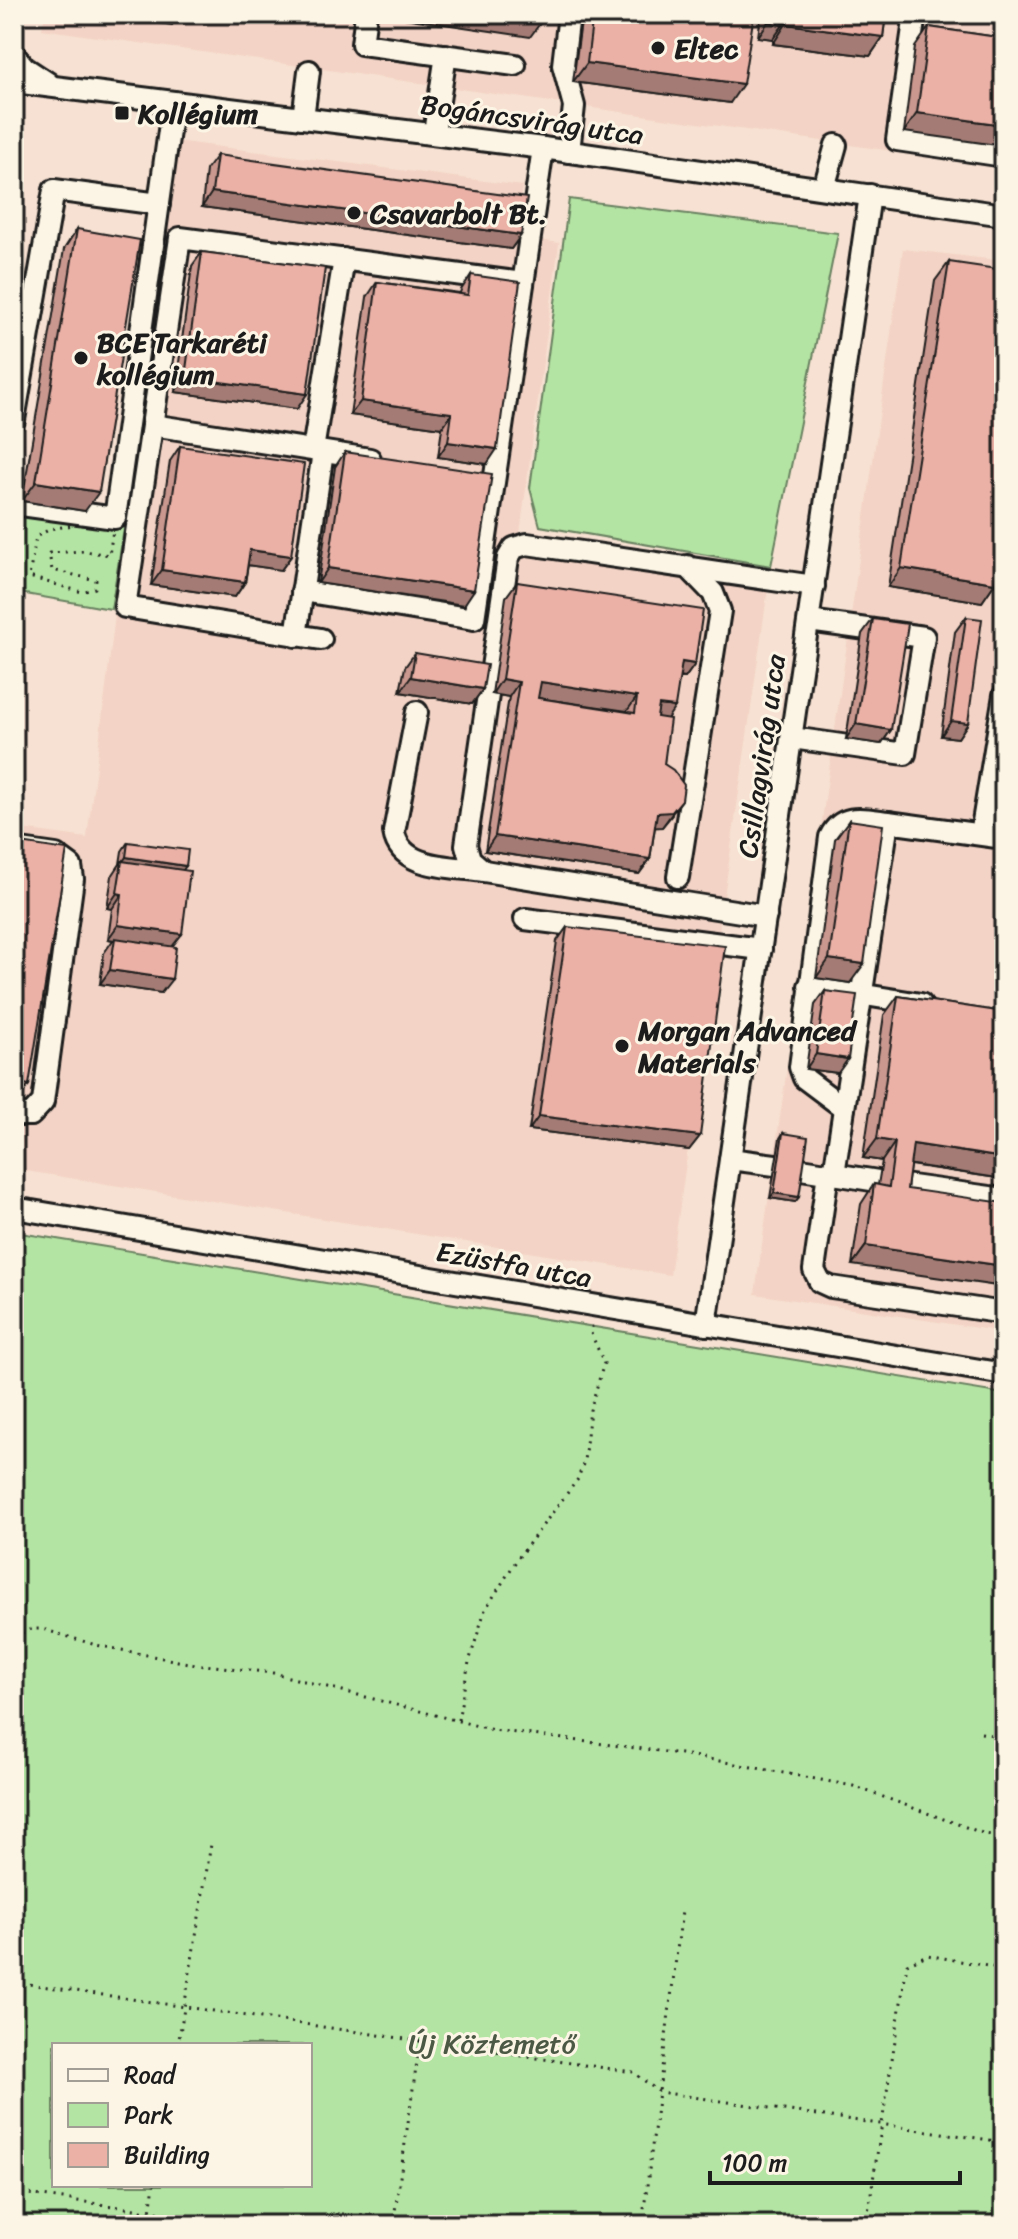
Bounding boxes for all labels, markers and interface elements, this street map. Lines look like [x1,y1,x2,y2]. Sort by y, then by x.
place label: Eltec [674,24,739,73]
marker: Eltec [649,39,667,57]
street label: Bogáncsvirág utca [417,80,647,159]
place label: Kollégium [137,89,258,138]
marker: Kollégium [113,104,131,122]
place label: Csavarbolt Bt. [369,189,547,238]
marker: Csavarbolt Bt. [345,204,363,222]
place label: BCE Tarkaréti kollégium [96,318,268,399]
marker: BCE Tarkaréti kollégium [72,349,90,367]
street label: Csillagvirág utca [723,650,800,861]
place label: Morgan Advanced Materials [637,1006,858,1087]
marker: Morgan Advanced Materials [613,1037,631,1055]
street label: Ezüstfa utca [432,1227,595,1302]
park label: Új Köztemető [408,2019,578,2068]
legend [52,2043,312,2187]
text: Road [124,2054,178,2096]
text: Park [124,2094,173,2136]
text: Building [124,2134,210,2176]
scale bar [710,2135,960,2185]
text: 100 m [722,2142,787,2184]

